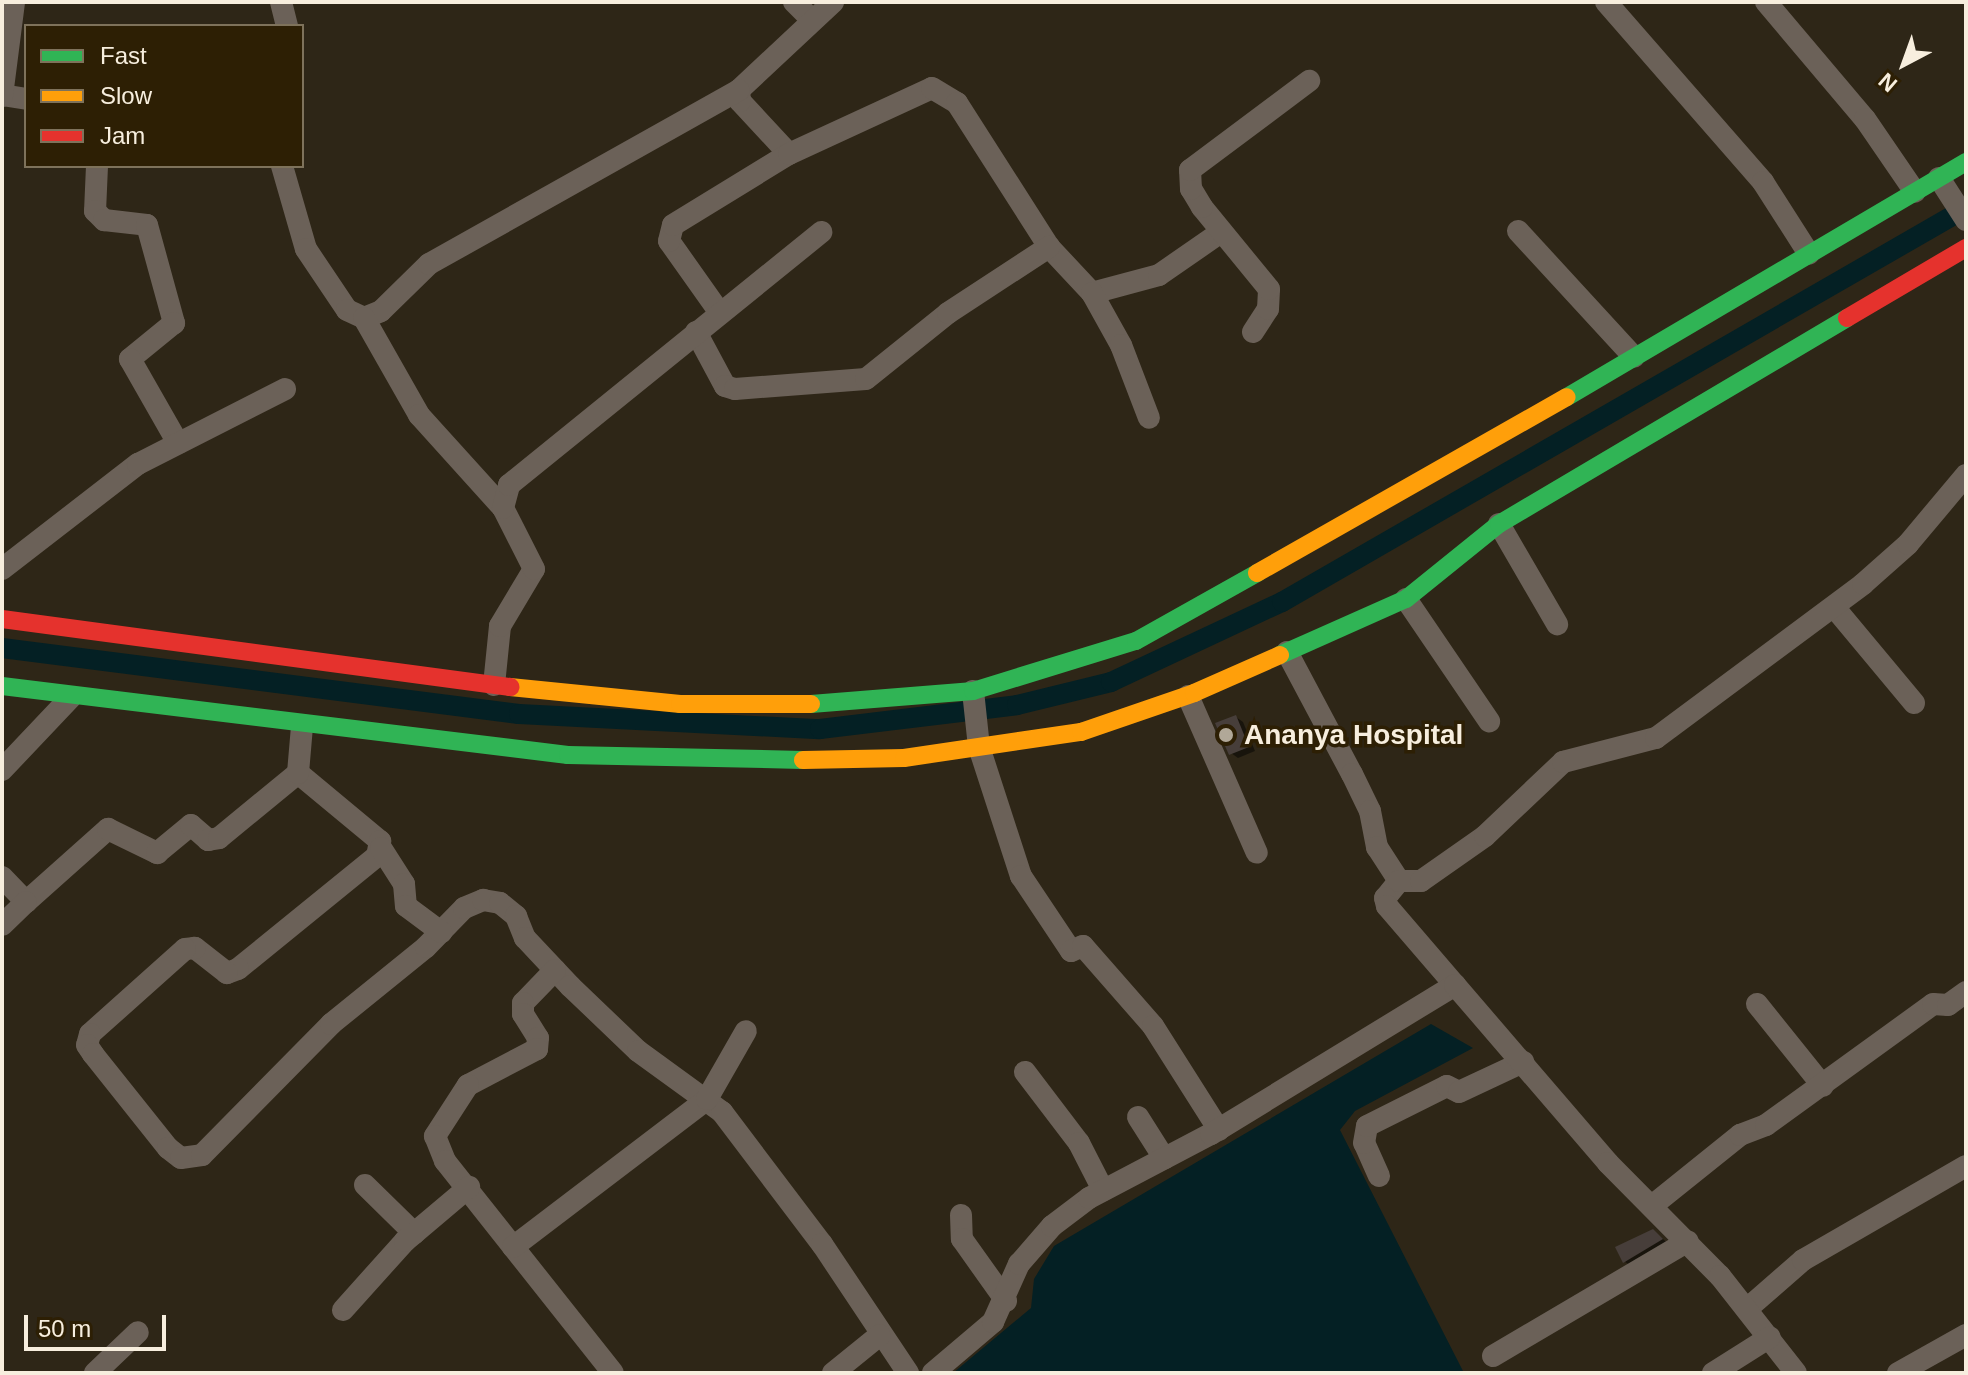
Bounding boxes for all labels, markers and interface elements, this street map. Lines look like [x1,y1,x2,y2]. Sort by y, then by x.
legend [24,24,304,168]
north arrow [1864,24,1944,104]
text: Fast [100,42,147,69]
text: N [1874,68,1902,97]
text: Slow [100,82,152,109]
text: Jam [100,122,145,149]
place label: Ananya Hospital [1244,718,1463,752]
marker: Ananya Hospital [1215,724,1237,746]
scale bar [28,1299,170,1349]
text: 50 m [38,1315,91,1342]

